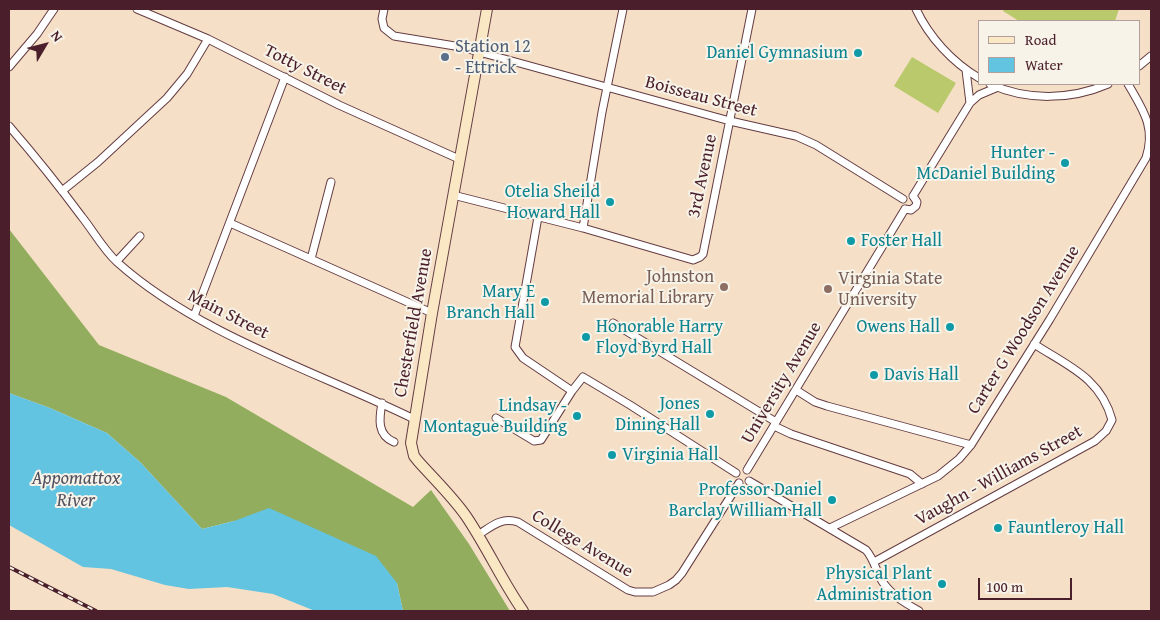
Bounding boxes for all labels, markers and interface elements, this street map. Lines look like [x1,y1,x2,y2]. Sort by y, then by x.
north arrow [20,20,70,70]
legend [978,20,1140,85]
text: N [46,26,68,46]
text: Road [1025,29,1056,50]
place label: Station 12 - Ettrick [455,36,531,78]
street label: Totty Street [260,40,350,100]
place label: Daniel Gymnasium [706,42,848,64]
marker: Daniel Gymnasium [852,47,864,59]
marker: Station 12 - Ettrick [439,51,451,63]
text: Water [1025,54,1063,75]
street label: Boisseau Street [643,72,759,122]
street label: 3rd Avenue [684,132,722,220]
place label: Hunter - McDaniel Building [916,142,1055,184]
marker: Hunter - McDaniel Building [1059,157,1071,169]
place label: Otelia Sheild Howard Hall [505,181,600,223]
marker: Otelia Sheild Howard Hall [604,196,616,208]
place label: Foster Hall [861,230,942,252]
marker: Foster Hall [845,235,857,247]
street label: Carter G Woodson Avenue [963,242,1085,418]
street label: Chesterfield Avenue [390,247,438,399]
place label: Johnston Memorial Library [582,266,714,308]
place label: Virginia State University [838,268,942,310]
place label: Mary E Branch Hall [447,281,535,324]
marker: Johnston Memorial Library [718,281,730,293]
marker: Virginia State University [822,283,834,295]
street label: Main Street [184,285,272,345]
marker: Mary E Branch Hall [539,296,551,308]
place label: Honorable Harry Floyd Byrd Hall [596,316,723,358]
place label: Owens Hall [856,316,940,338]
street label: University Avenue [737,318,827,448]
marker: Owens Hall [944,321,956,333]
marker: Honorable Harry Floyd Byrd Hall [580,331,592,343]
place label: Davis Hall [884,364,959,386]
marker: Davis Hall [868,369,880,381]
place label: Jones Dining Hall [615,393,700,436]
place label: Lindsay - Montague Building [423,395,567,438]
marker: Jones Dining Hall [704,408,716,420]
marker: Lindsay - Montague Building [571,410,583,422]
street label: Vaughn - Williams Street [912,421,1086,531]
place label: Virginia Hall [622,444,718,466]
marker: Virginia Hall [606,449,618,461]
water label: Appomattox River [32,468,120,512]
place label: Professor Daniel Barclay William Hall [669,479,822,522]
marker: Professor Daniel Barclay William Hall [826,494,838,506]
street label: College Avenue [527,505,637,583]
place label: Fauntleroy Hall [1008,517,1124,539]
marker: Fauntleroy Hall [992,522,1004,534]
place label: Physical Plant Administration [817,563,932,606]
scale bar [980,568,1074,600]
text: 100 m [986,576,1023,597]
marker: Physical Plant Administration [936,578,948,590]

